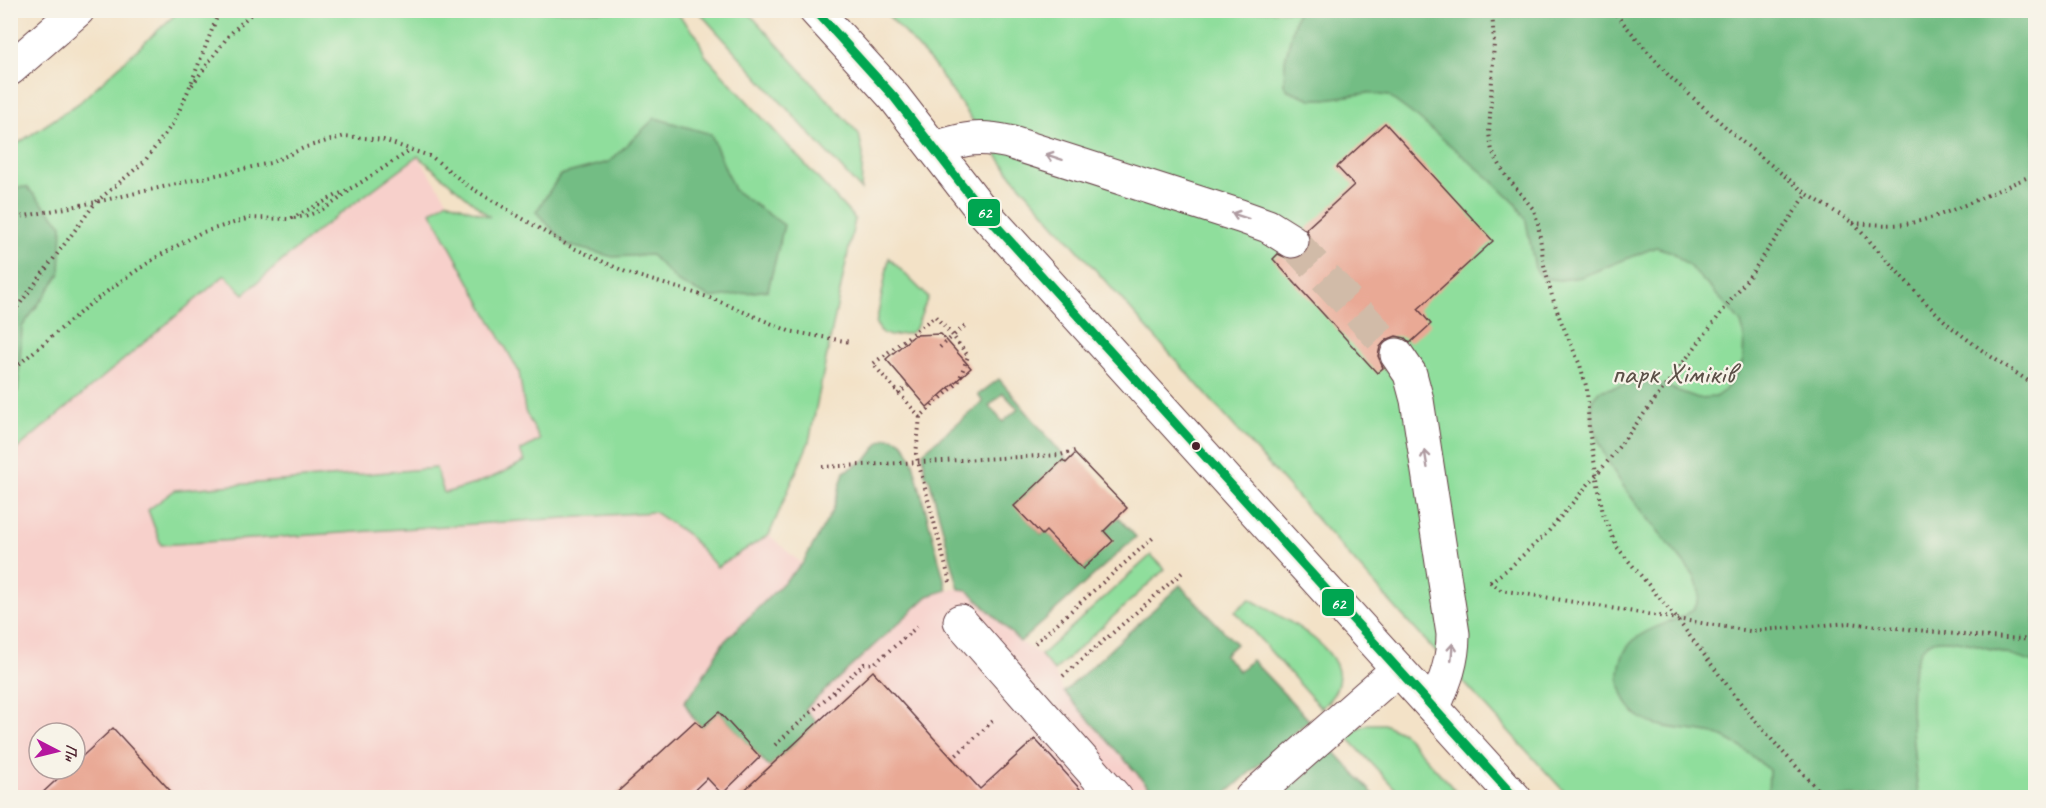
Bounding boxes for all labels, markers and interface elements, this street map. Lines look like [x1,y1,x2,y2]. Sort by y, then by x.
one-way arrow [1045,151,1064,162]
line badge: 62 [967,198,1001,227]
text: 62 [977,203,993,223]
one-way arrow [1231,210,1250,221]
park label: парк Хіміків [1612,354,1741,392]
unlabelled marker [1190,440,1202,452]
one-way arrow [1420,450,1431,470]
line badge: 62 [1321,588,1355,617]
text: 62 [1331,594,1347,614]
one-way arrow [1447,643,1458,663]
north arrow [27,721,87,781]
text: Пн [60,743,82,763]

